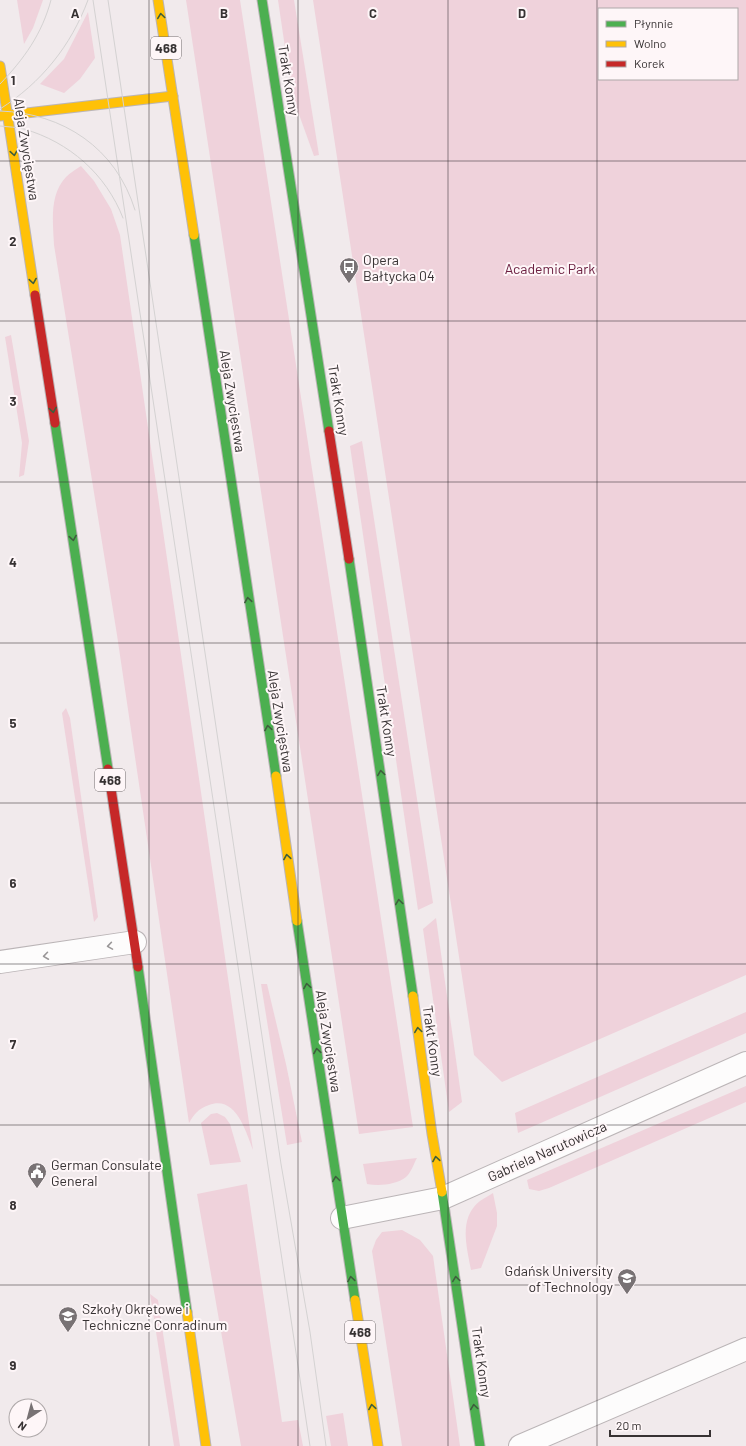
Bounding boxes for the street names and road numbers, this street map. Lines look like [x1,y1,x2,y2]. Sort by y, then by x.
road number: 468 [151,37,181,59]
street label: Trakt Konny [275,43,303,117]
street label: Aleja Zwycięstwa [10,96,44,202]
street label: Aleja Zwycięstwa [216,348,250,454]
street label: Trakt Konny [325,363,353,437]
street label: Aleja Zwycięstwa [264,668,298,774]
street label: Trakt Konny [373,684,401,758]
road number: 468 [95,769,125,791]
street label: Aleja Zwycięstwa [312,988,346,1094]
street label: Trakt Konny [420,1004,446,1078]
street label: Gabriela Narutowicza [485,1117,609,1185]
road number: 468 [345,1321,375,1343]
street label: Trakt Konny [469,1325,495,1399]

